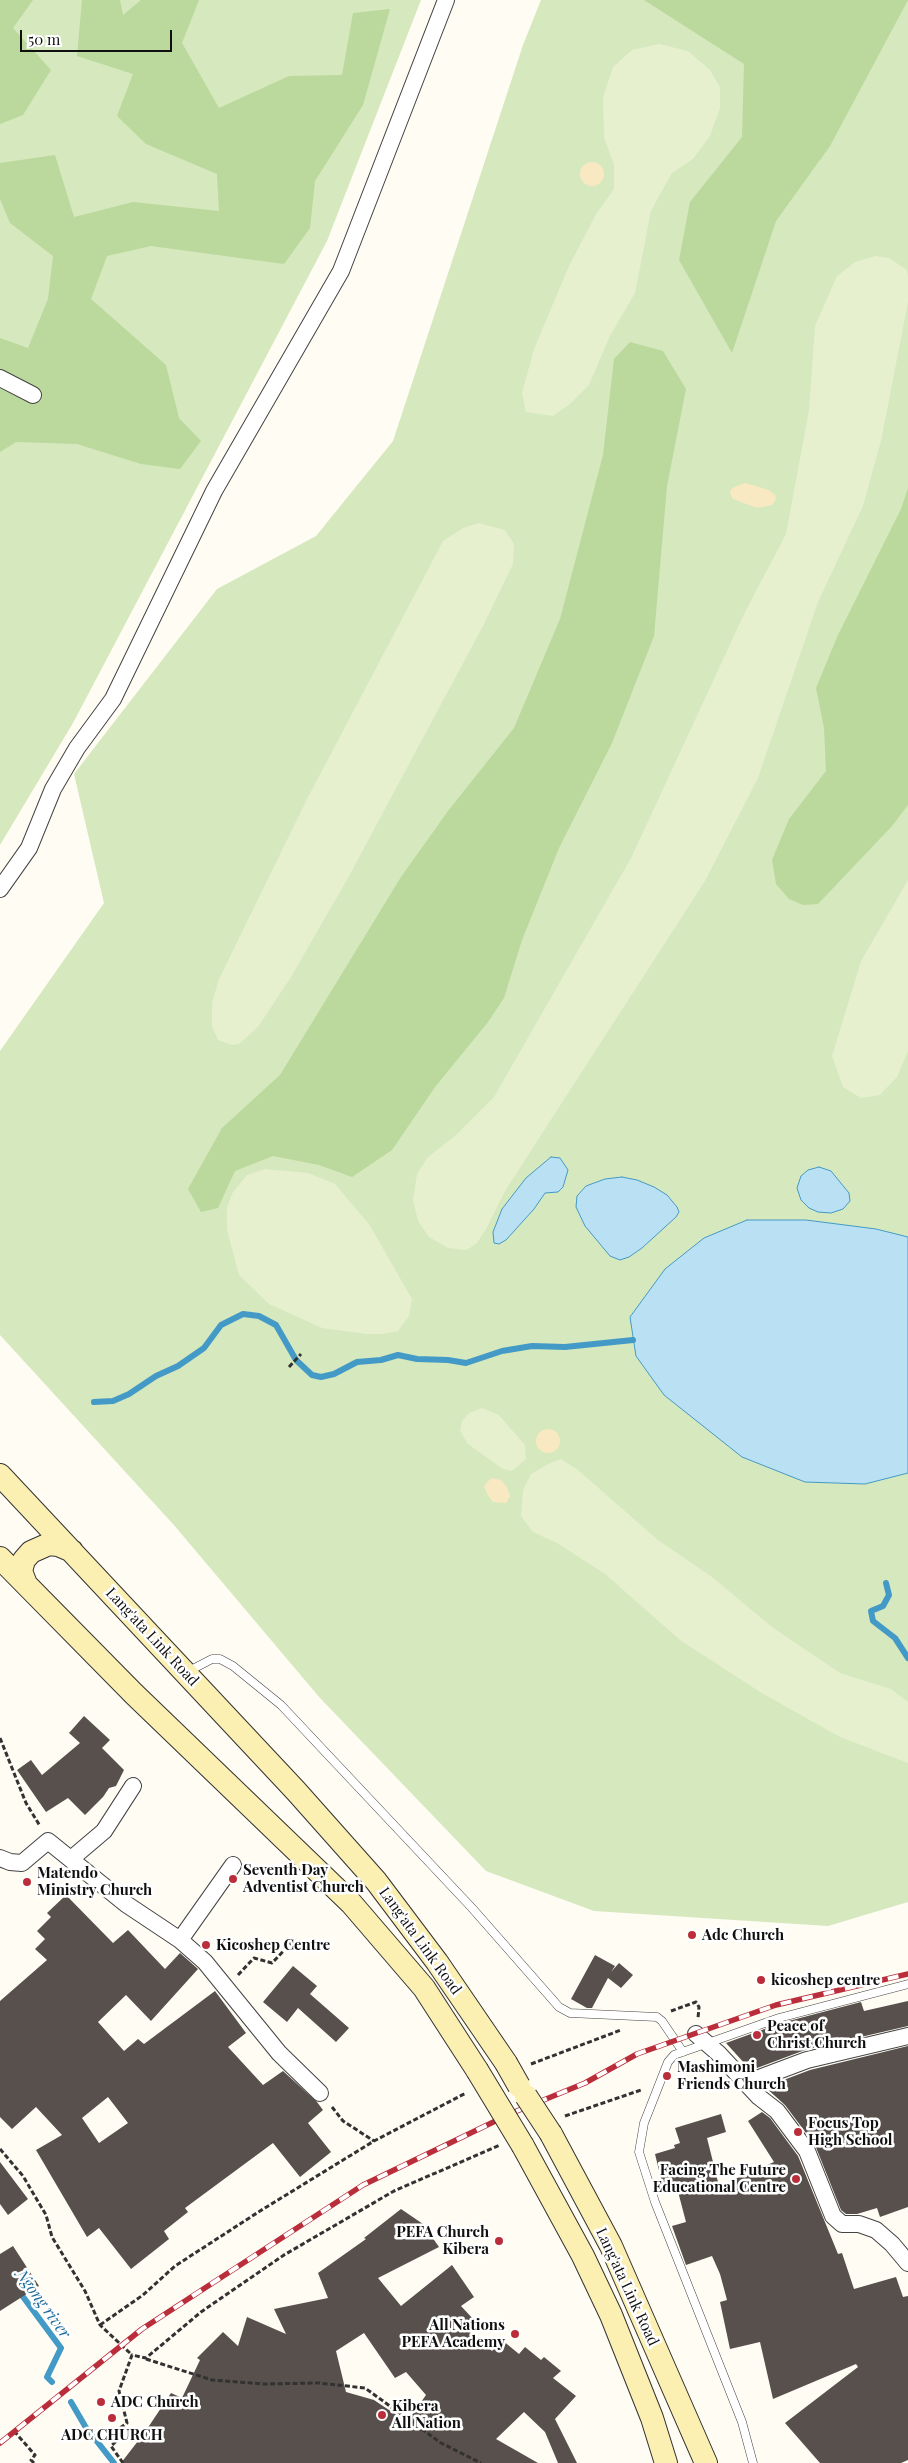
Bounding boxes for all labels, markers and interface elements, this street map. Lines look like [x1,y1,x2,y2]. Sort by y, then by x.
scale bar [22,20,175,52]
text: 50 m [28,29,60,49]
street label: Lang'ata Link Road [102,1584,202,1690]
place label: Seventh Day Adventist Church [243,1861,364,1896]
place label: Matendo Ministry Church [37,1864,152,1899]
marker: Seventh Day Adventist Church [227,1873,239,1885]
marker: Matendo Ministry Church [21,1876,33,1888]
street label: Lang'ata Link Road [375,1884,465,1998]
place label: Adc Church [702,1926,784,1944]
marker: Adc Church [686,1929,698,1941]
place label: Kicoshep Centre [216,1936,330,1954]
marker: Kicoshep Centre [200,1939,212,1951]
place label: kicoshep centre [771,1971,880,1989]
marker: kicoshep centre [755,1974,767,1986]
place label: Peace of Christ Church [767,2017,866,2052]
marker: Peace of Christ Church [751,2029,763,2041]
place label: Mashimoni Friends Church [677,2058,786,2093]
marker: Mashimoni Friends Church [661,2070,673,2082]
place label: Focus Top High School [808,2114,892,2149]
marker: Focus Top High School [792,2126,804,2138]
place label: Facing The Future Educational Centre [653,2161,786,2196]
marker: Facing The Future Educational Centre [790,2173,802,2185]
place label: PEFA Church Kibera [396,2223,489,2258]
street label: Lang'ata Link Road [592,2225,662,2349]
marker: PEFA Church Kibera [493,2235,505,2247]
water label: Ngong river [12,2266,74,2342]
place label: All Nations PEFA Academy [402,2316,505,2351]
marker: All Nations PEFA Academy [509,2328,521,2340]
place label: ADC Church [111,2393,199,2411]
marker: ADC Church [95,2396,107,2408]
place label: Kibera All Nation [392,2397,461,2432]
marker: Kibera All Nation [376,2409,388,2421]
marker: ADC CHURCH [106,2412,118,2424]
place label: ADC CHURCH [61,2426,163,2444]

